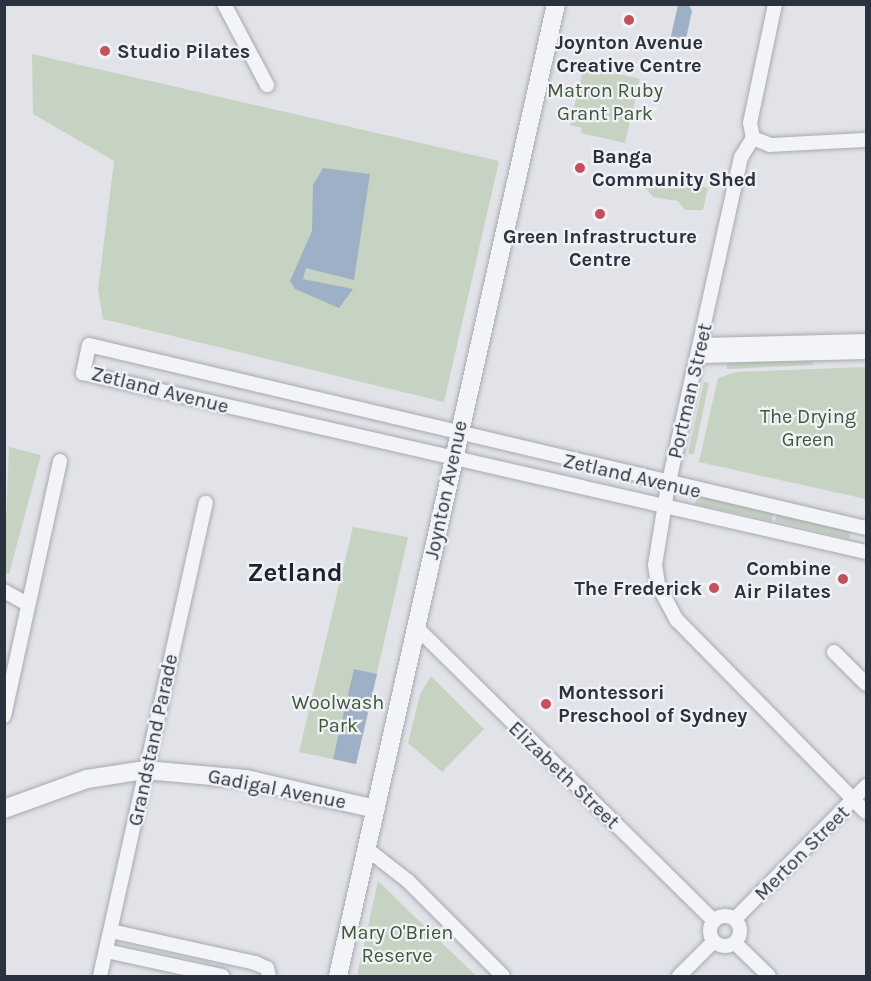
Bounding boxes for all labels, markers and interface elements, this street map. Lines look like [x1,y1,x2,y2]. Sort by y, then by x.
marker: Joynton Avenue Creative Centre [622,13,636,27]
place label: Joynton Avenue Creative Centre [555,30,703,77]
place label: Studio Pilates [117,39,250,63]
marker: Studio Pilates [98,44,112,58]
park label: Matron Ruby Grant Park [547,79,663,126]
place label: Banga Community Shed [592,144,757,191]
marker: Banga Community Shed [573,161,587,175]
marker: Green Infrastructure Centre [593,207,607,221]
place label: Green Infrastructure Centre [503,224,697,271]
street label: Portman Street [663,321,717,461]
street label: Zetland Avenue [89,361,231,419]
park label: The Drying Green [760,404,856,451]
street label: Joynton Avenue [420,418,472,562]
street label: Zetland Avenue [561,448,703,504]
place label: Combine Air Pilates [734,556,831,603]
district label: Zetland [247,557,343,589]
marker: Combine Air Pilates [836,572,850,586]
place label: The Frederick [574,576,702,600]
marker: The Frederick [707,581,721,595]
street label: Grandstand Parade [123,652,183,828]
place label: Montessori Preschool of Sydney [558,680,747,727]
park label: Woolwash Park [292,690,384,737]
marker: Montessori Preschool of Sydney [539,697,553,711]
street label: Elizabeth Street [504,716,624,834]
street label: Gadigal Avenue [206,764,348,814]
street label: Merton Street [749,800,855,906]
park label: Mary O'Brien Reserve [341,921,453,968]

